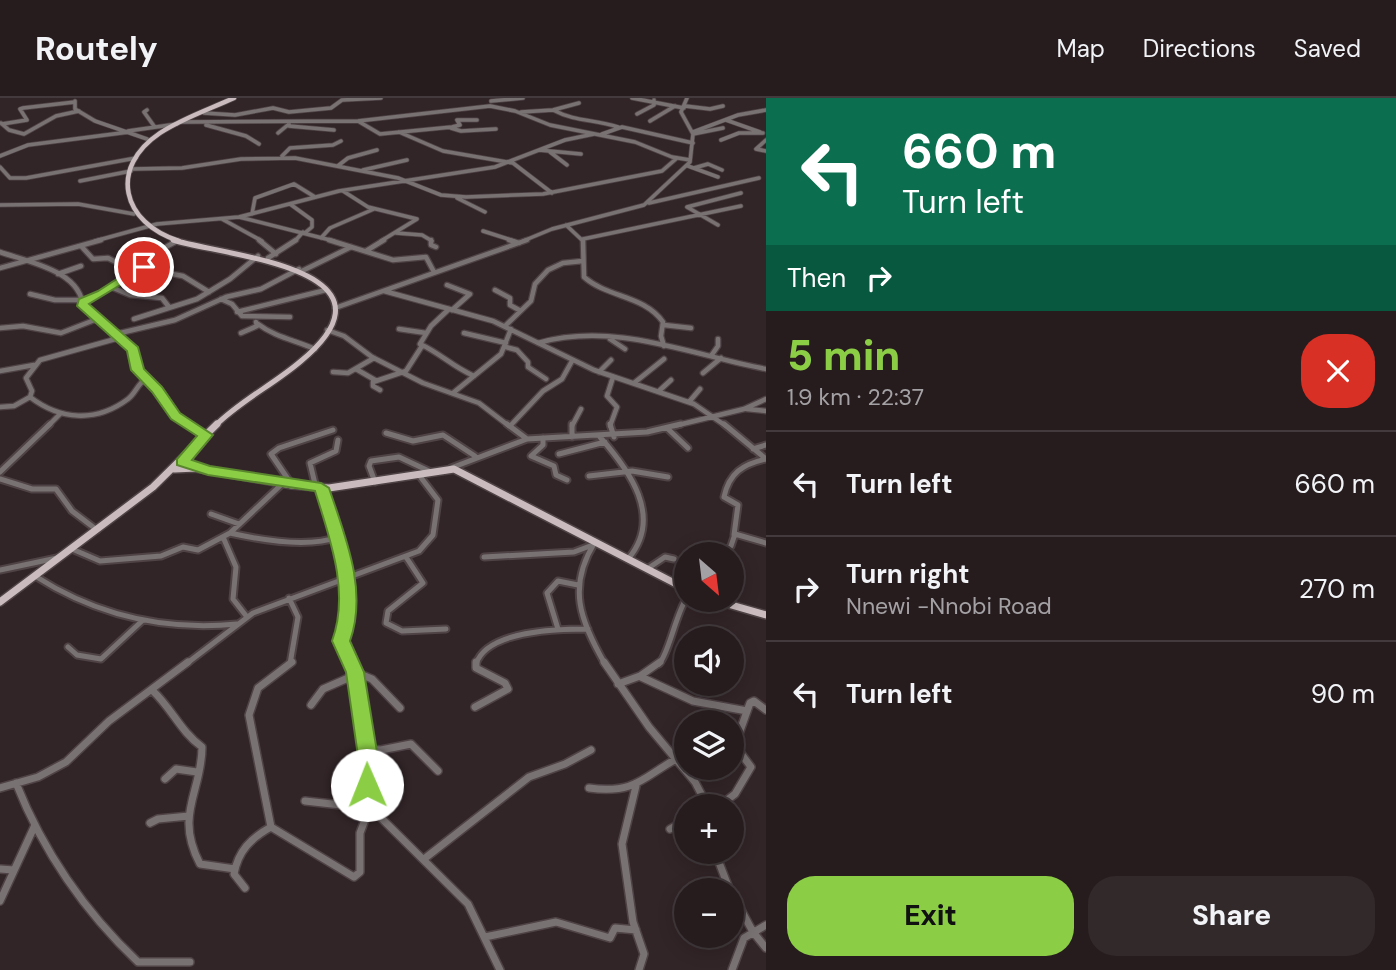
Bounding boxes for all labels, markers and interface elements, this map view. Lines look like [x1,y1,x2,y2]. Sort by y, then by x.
text: Routely [35,27,158,70]
text: Map [1057,33,1105,64]
text: Directions [1143,33,1256,64]
text: Saved [1294,33,1361,64]
text: 660 m [902,119,1056,183]
icon: left [787,126,878,217]
text: Turn left [902,181,1024,223]
pin [114,237,174,297]
icon: arrive [125,248,163,286]
icon: right [860,259,898,297]
text: Then [787,261,846,295]
text: 5 min [787,328,900,383]
button: close [1301,334,1375,408]
text: 1.9 km · 22:37 [787,382,924,412]
icon: left [787,465,825,503]
text: Turn left [846,467,953,501]
text: 660 m [1294,467,1375,501]
north arrow [674,542,744,612]
map controls [674,542,744,948]
text: Turn right [846,557,970,591]
icon: right [787,570,825,608]
text: 270 m [1299,572,1375,606]
text: Nnewi -Nnobi Road [846,591,1052,621]
button: sound [674,626,744,696]
icon: left [787,675,825,713]
text: Turn left [846,677,953,711]
text: 90 m [1311,677,1375,711]
button: layers [674,710,744,780]
position arrow [330,748,404,822]
button: + [674,794,744,864]
button: Exit [787,876,1074,956]
button: Share [1088,876,1375,956]
button: − [674,878,744,948]

